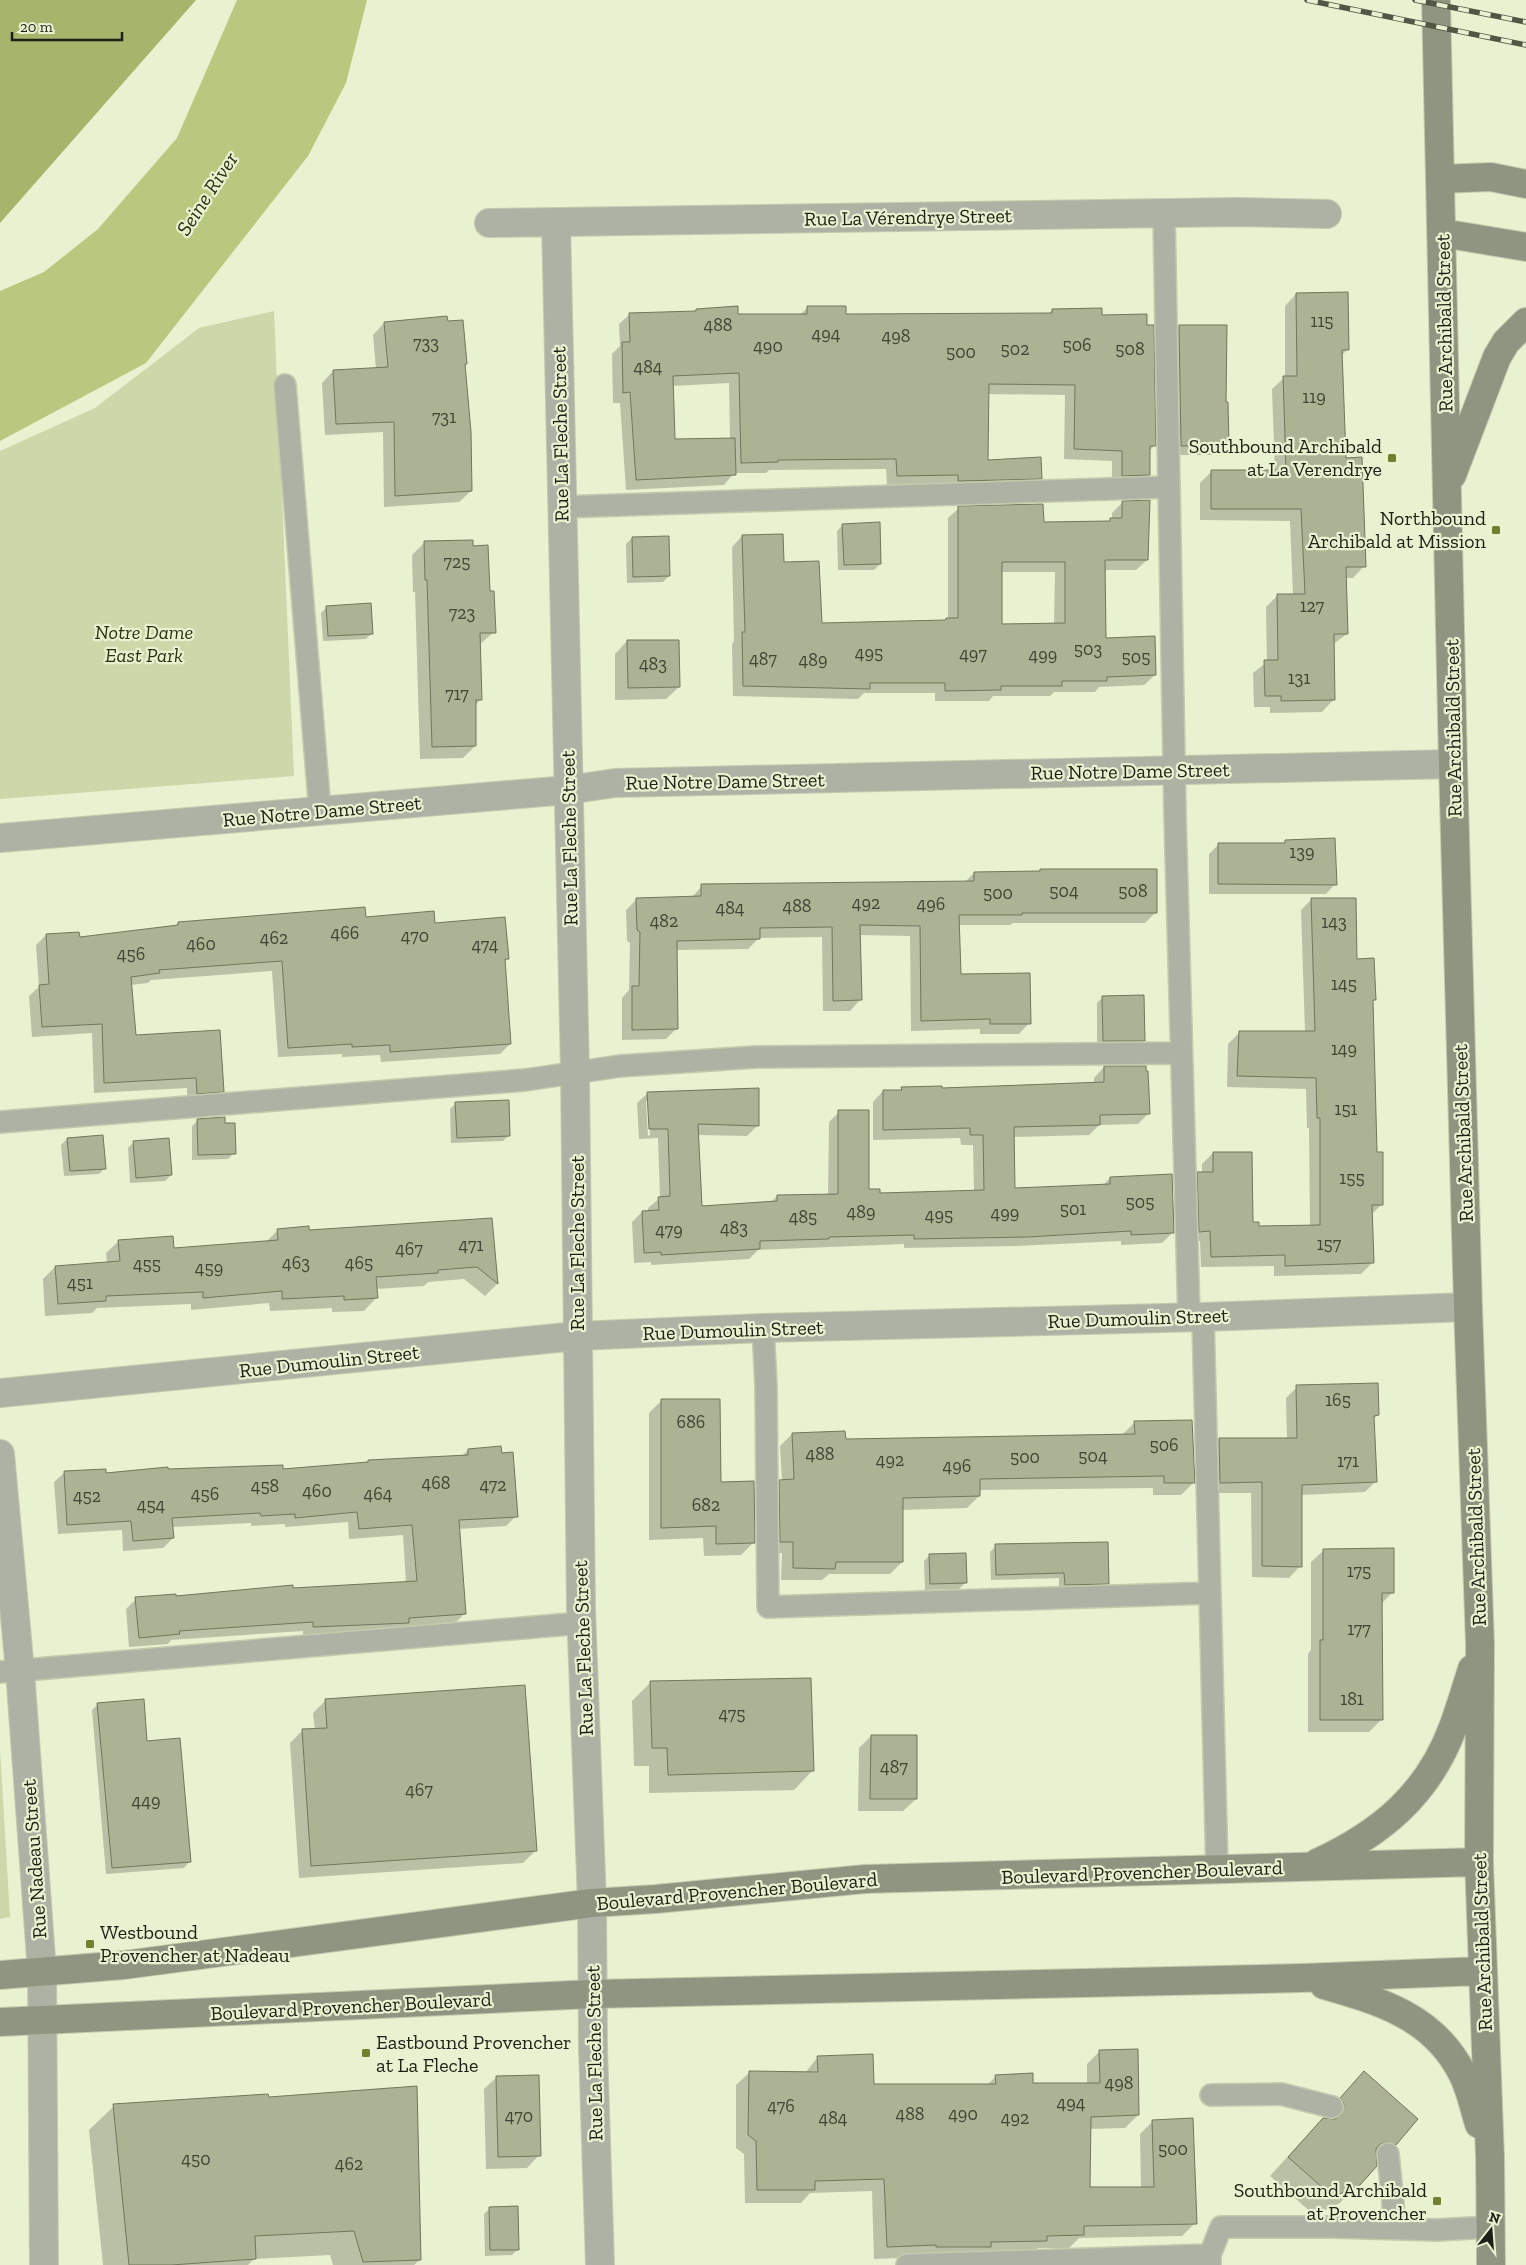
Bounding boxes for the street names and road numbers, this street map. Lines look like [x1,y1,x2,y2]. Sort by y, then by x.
street label: Rue La Vérendrye Street [804,203,1013,231]
street label: Rue Archibald Street [1430,233,1458,412]
street label: Rue La Fleche Street [546,345,574,522]
street label: Rue Archibald Street [1439,638,1467,817]
street label: Rue La Fleche Street [555,749,583,926]
street label: Rue Notre Dame Street [1030,757,1230,785]
street label: Rue Notre Dame Street [625,767,825,795]
street label: Rue Notre Dame Street [222,790,423,832]
street label: Rue Archibald Street [1448,1043,1478,1222]
street label: Rue La Fleche Street [565,1155,589,1331]
street label: Rue Dumoulin Street [1047,1303,1230,1333]
street label: Rue Dumoulin Street [642,1315,825,1345]
street label: Rue Dumoulin Street [238,1340,421,1382]
street label: Rue Archibald Street [1461,1447,1491,1626]
street label: Rue La Fleche Street [568,1559,598,1736]
street label: Rue Nadeau Street [16,1778,52,1940]
street label: Rue Archibald Street [1467,1852,1497,2031]
street label: Boulevard Provencher Boulevard [1001,1855,1283,1889]
street label: Boulevard Provencher Boulevard [596,1867,878,1915]
street label: Rue La Fleche Street [580,1964,608,2141]
street label: Boulevard Provencher Boulevard [210,1987,492,2025]

